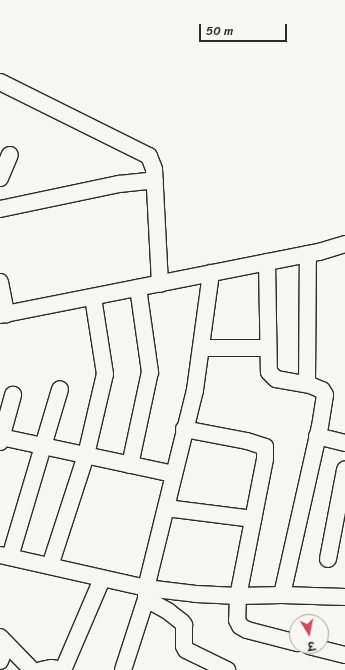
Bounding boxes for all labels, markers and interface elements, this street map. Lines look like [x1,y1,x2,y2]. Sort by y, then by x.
scale bar [201,16,289,42]
text: 50 m [206,20,233,42]
north arrow [289,614,329,654]
text: उ [306,635,316,655]

